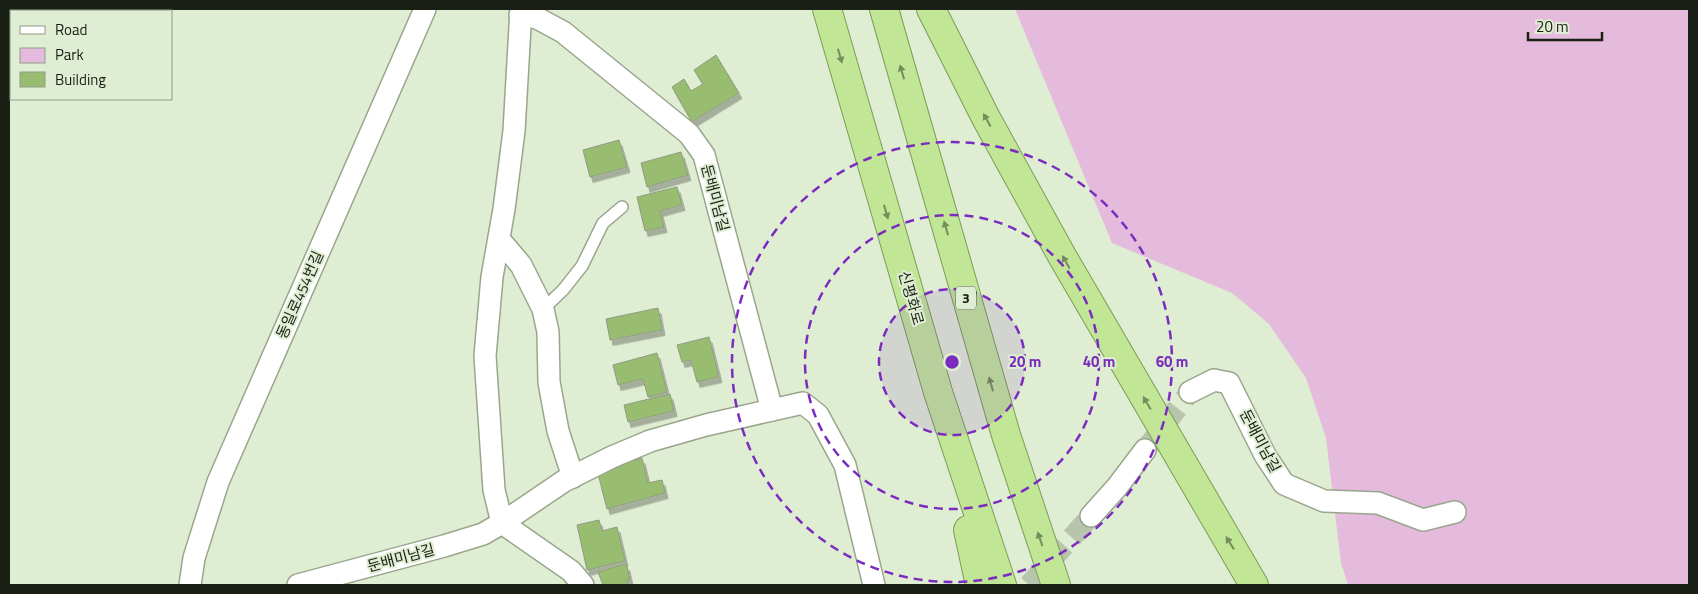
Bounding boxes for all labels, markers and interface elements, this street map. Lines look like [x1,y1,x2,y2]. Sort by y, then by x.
legend [10,10,172,100]
scale bar [1528,10,1602,42]
text: 20 m [1536,15,1569,38]
text: Road [55,18,87,41]
text: Park [55,43,84,66]
one-way arrow [837,48,845,63]
one-way arrow [898,64,906,79]
text: Building [55,68,106,91]
one-way arrow [983,113,991,128]
street label: 둔배미남길 [695,162,736,234]
one-way arrow [882,204,890,219]
one-way arrow [942,220,950,236]
street label: 동일로454번길 [270,247,329,343]
one-way arrow [1062,255,1070,270]
street label: 신평화로 [893,268,930,328]
road number: 3 [956,286,976,310]
text: 20 m [1009,350,1041,373]
text: 40 m [1083,350,1115,373]
text: 60 m [1156,350,1188,373]
centre of rings [943,353,961,371]
one-way arrow [986,377,994,392]
one-way arrow [1143,397,1152,410]
street label: 둔배미남길 [1234,405,1287,477]
one-way arrow [1036,531,1044,546]
one-way arrow [1225,536,1235,550]
street label: 둔배미남길 [365,537,437,578]

